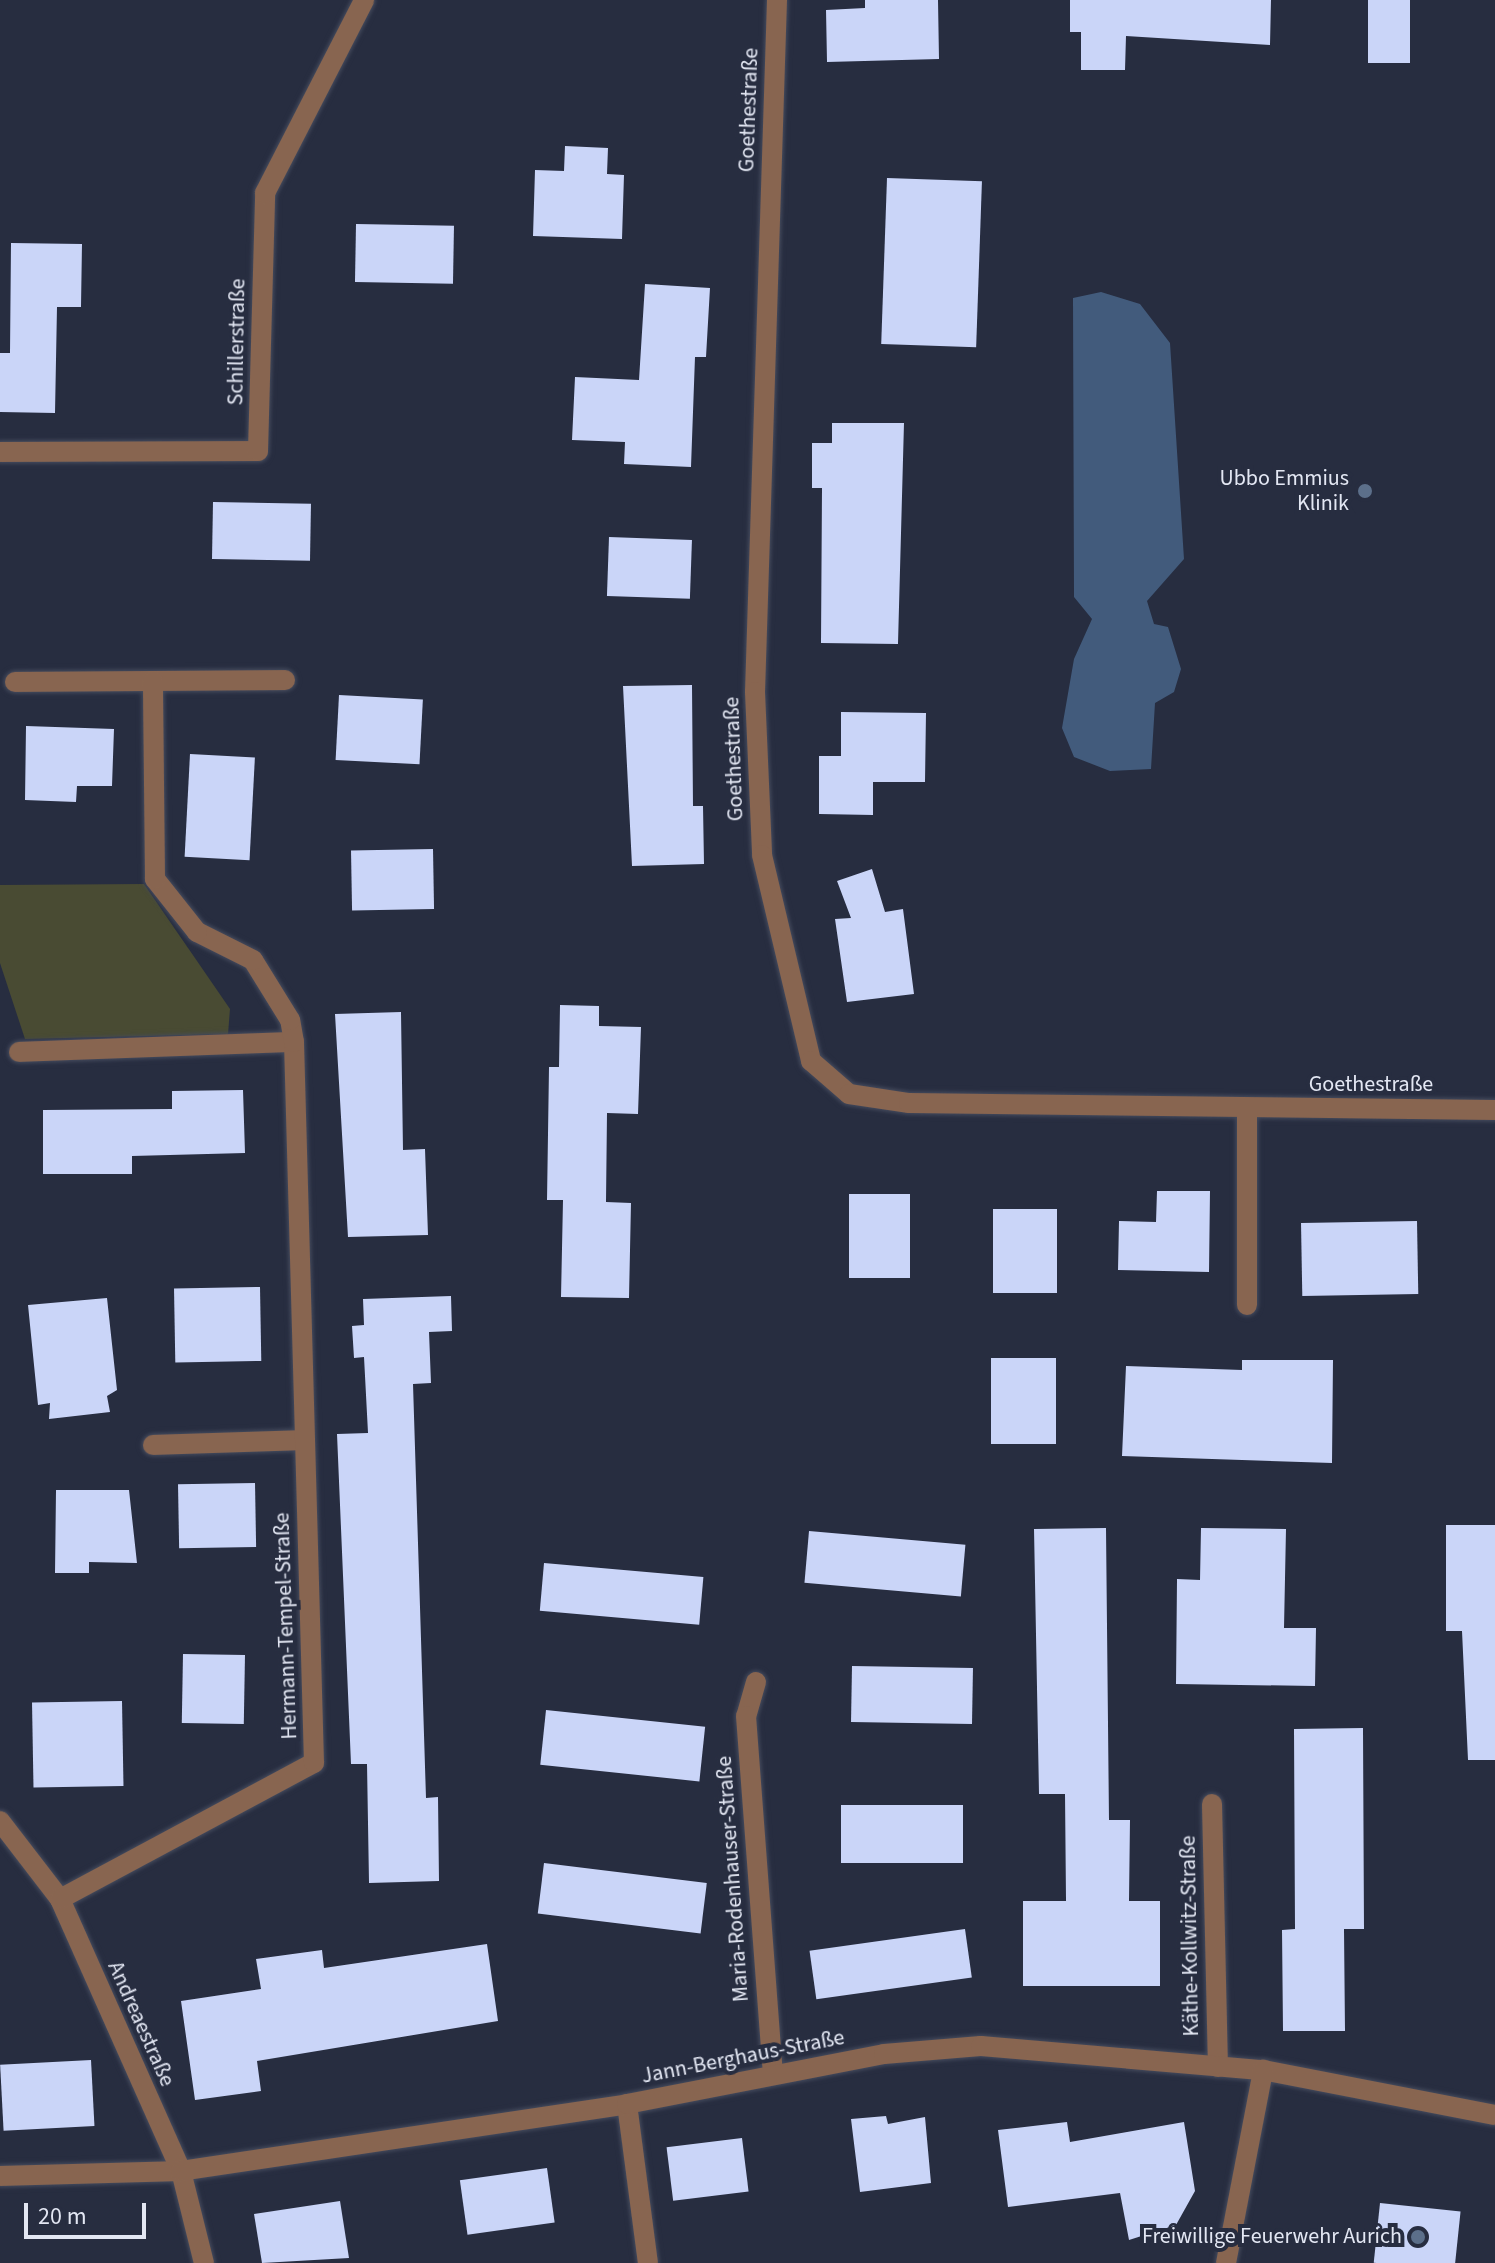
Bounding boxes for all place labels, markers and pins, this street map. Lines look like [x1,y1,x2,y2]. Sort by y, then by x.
place label: Ubbo Emmius Klinik [1219,465,1349,516]
marker: Ubbo Emmius Klinik [1356,482,1374,500]
place label: Freiwillige Feuerwehr Aurich [1142,2224,1402,2250]
marker: Freiwillige Feuerwehr Aurich [1409,2228,1427,2246]

